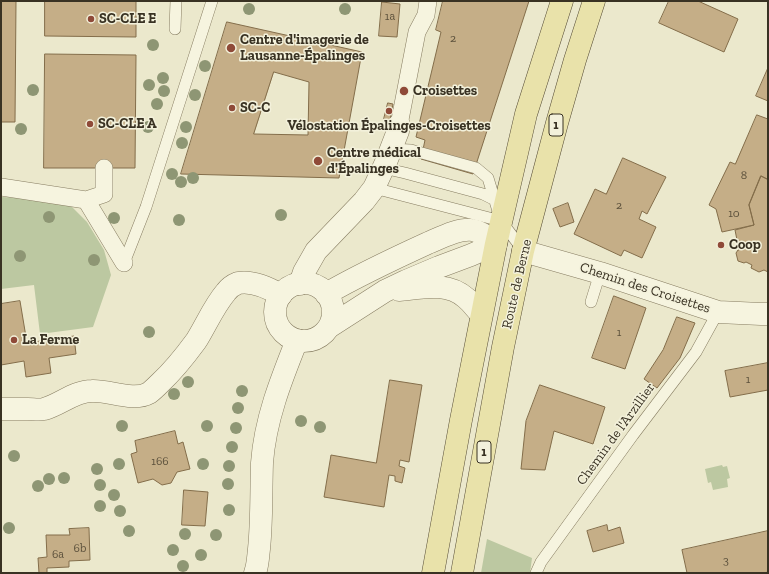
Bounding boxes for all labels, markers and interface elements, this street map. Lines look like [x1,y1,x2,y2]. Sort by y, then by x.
house number: 1a [385,10,395,24]
place label: SC-CLE E [99,11,156,27]
marker: SC-CLE E [86,14,96,24]
place label: Centre d'imagerie de Lausanne-Épalinges [240,32,369,64]
house number: 2 [450,32,456,46]
marker: Centre d'imagerie de Lausanne-Épalinges [225,42,237,54]
place label: Croisettes [413,83,477,99]
marker: Croisettes [398,85,410,97]
place label: SC-C [240,100,270,116]
marker: SC-C [227,103,237,113]
marker: Vélostation Épalinges-Croisettes [384,106,394,116]
road number: 1 [549,114,563,136]
place label: SC-CLE A [98,116,157,132]
place label: Vélostation Épalinges-Croisettes [287,118,491,134]
marker: SC-CLE A [85,119,95,129]
place label: Centre médical d'Épalinges [327,145,421,178]
marker: Centre médical d'Épalinges [312,155,324,167]
house number: 8 [741,169,747,183]
house number: 2 [616,199,622,213]
house number: 10 [728,207,740,221]
place label: Coop [729,237,761,253]
street label: Route de Berne [499,238,535,330]
marker: Coop [716,240,726,250]
street label: Chemin des Croisettes [578,259,712,317]
house number: 1 [617,326,621,340]
place label: La Ferme [22,332,79,348]
marker: La Ferme [9,335,19,345]
house number: 1 [746,373,750,387]
street label: Chemin de l'Arzillier [573,379,659,489]
road number: 1 [477,441,491,463]
house number: 166 [151,455,169,469]
house number: 6b [74,542,86,556]
house number: 6a [52,548,64,562]
house number: 3 [723,554,729,568]

